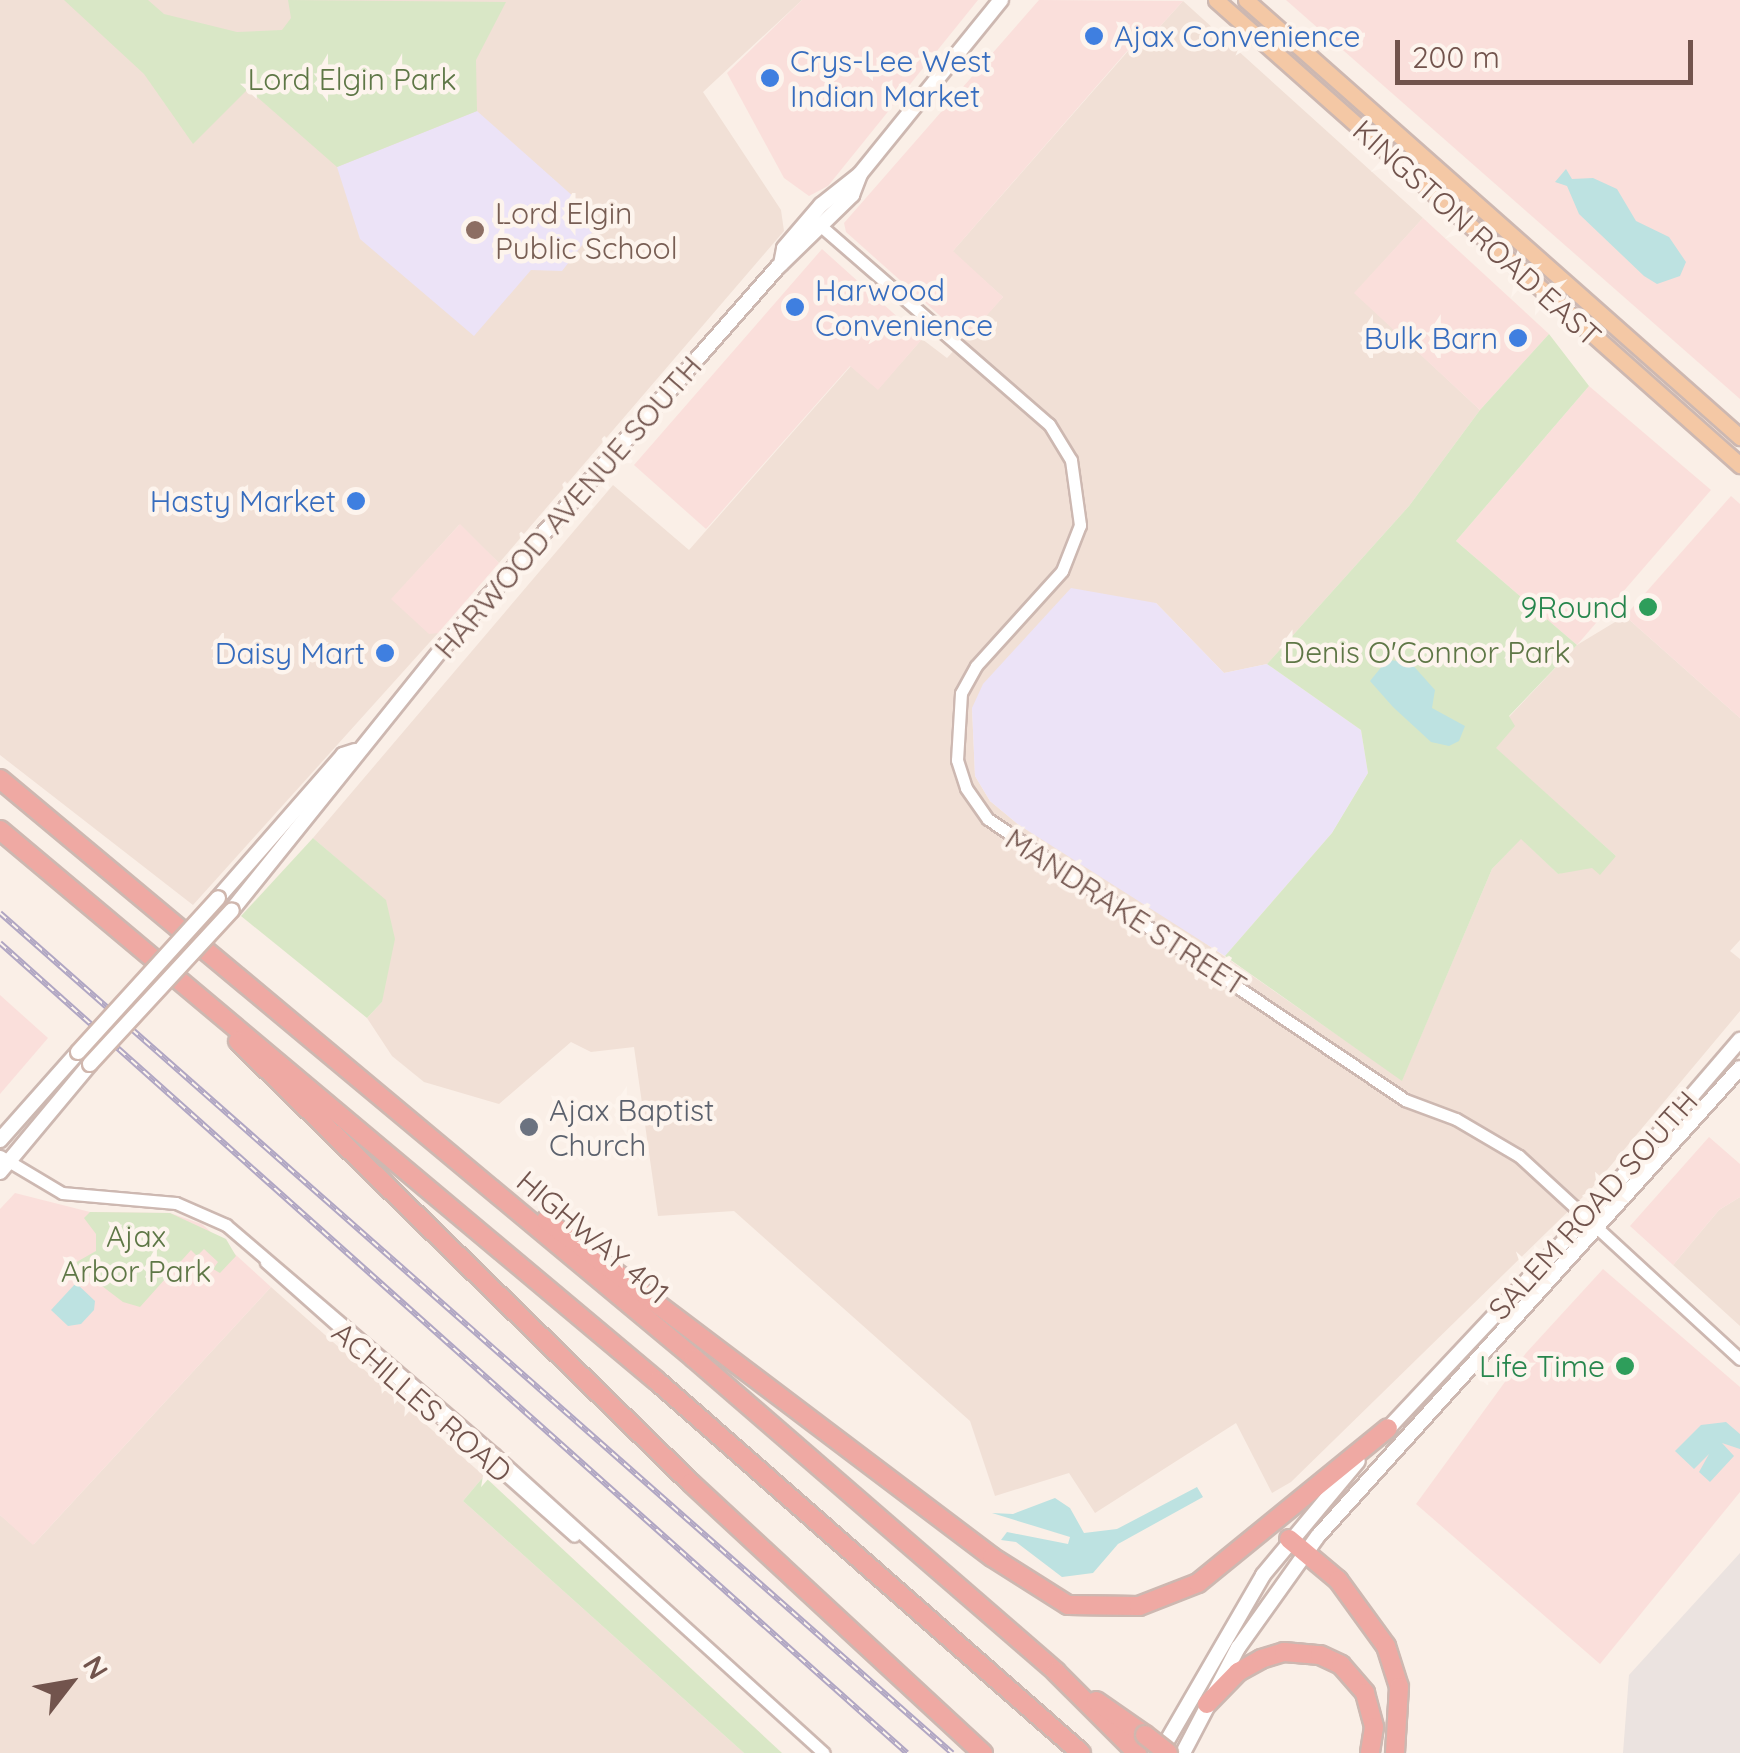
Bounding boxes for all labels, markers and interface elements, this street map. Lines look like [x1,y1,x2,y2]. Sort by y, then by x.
place label: Ajax Convenience [1114,18,1361,54]
scale bar [1400,20,1698,82]
marker: Ajax Convenience [1083,25,1105,47]
text: 200 m [1412,38,1500,76]
place label: Crys-Lee West Indian Market [790,43,991,114]
park label: Lord Elgin Park [247,61,457,97]
marker: Crys-Lee West Indian Market [759,67,781,89]
street label: KINGSTON ROAD EAST [1346,112,1608,354]
place label: Lord Elgin Public School [495,195,678,266]
marker: Lord Elgin Public School [464,219,486,241]
place label: Harwood Convenience [815,272,993,342]
marker: Harwood Convenience [784,296,806,318]
place label: Bulk Barn [1364,320,1498,356]
marker: Bulk Barn [1507,327,1529,349]
street label: HARWOOD AVENUE SOUTH [427,349,709,665]
place label: Hasty Market [150,483,336,519]
marker: Hasty Market [345,490,367,512]
place label: 9Round [1521,589,1628,625]
marker: 9Round [1637,596,1659,618]
park label: Denis O'Connor Park [1283,634,1571,670]
place label: Daisy Mart [215,635,365,671]
marker: Daisy Mart [374,642,396,664]
street label: MANDRAKE STREET [999,821,1253,1003]
street label: SALEM ROAD SOUTH [1481,1083,1705,1327]
place label: Ajax Baptist Church [549,1092,714,1162]
marker: Ajax Baptist Church [518,1116,540,1138]
street label: HIGHWAY 401 [510,1163,676,1311]
park label: Ajax Arbor Park [61,1218,211,1288]
street label: ACHILLES ROAD [325,1314,519,1490]
place label: Life Time [1479,1348,1605,1384]
marker: Life Time [1614,1355,1636,1377]
north arrow [20,1633,120,1733]
text: N [76,1649,116,1685]

